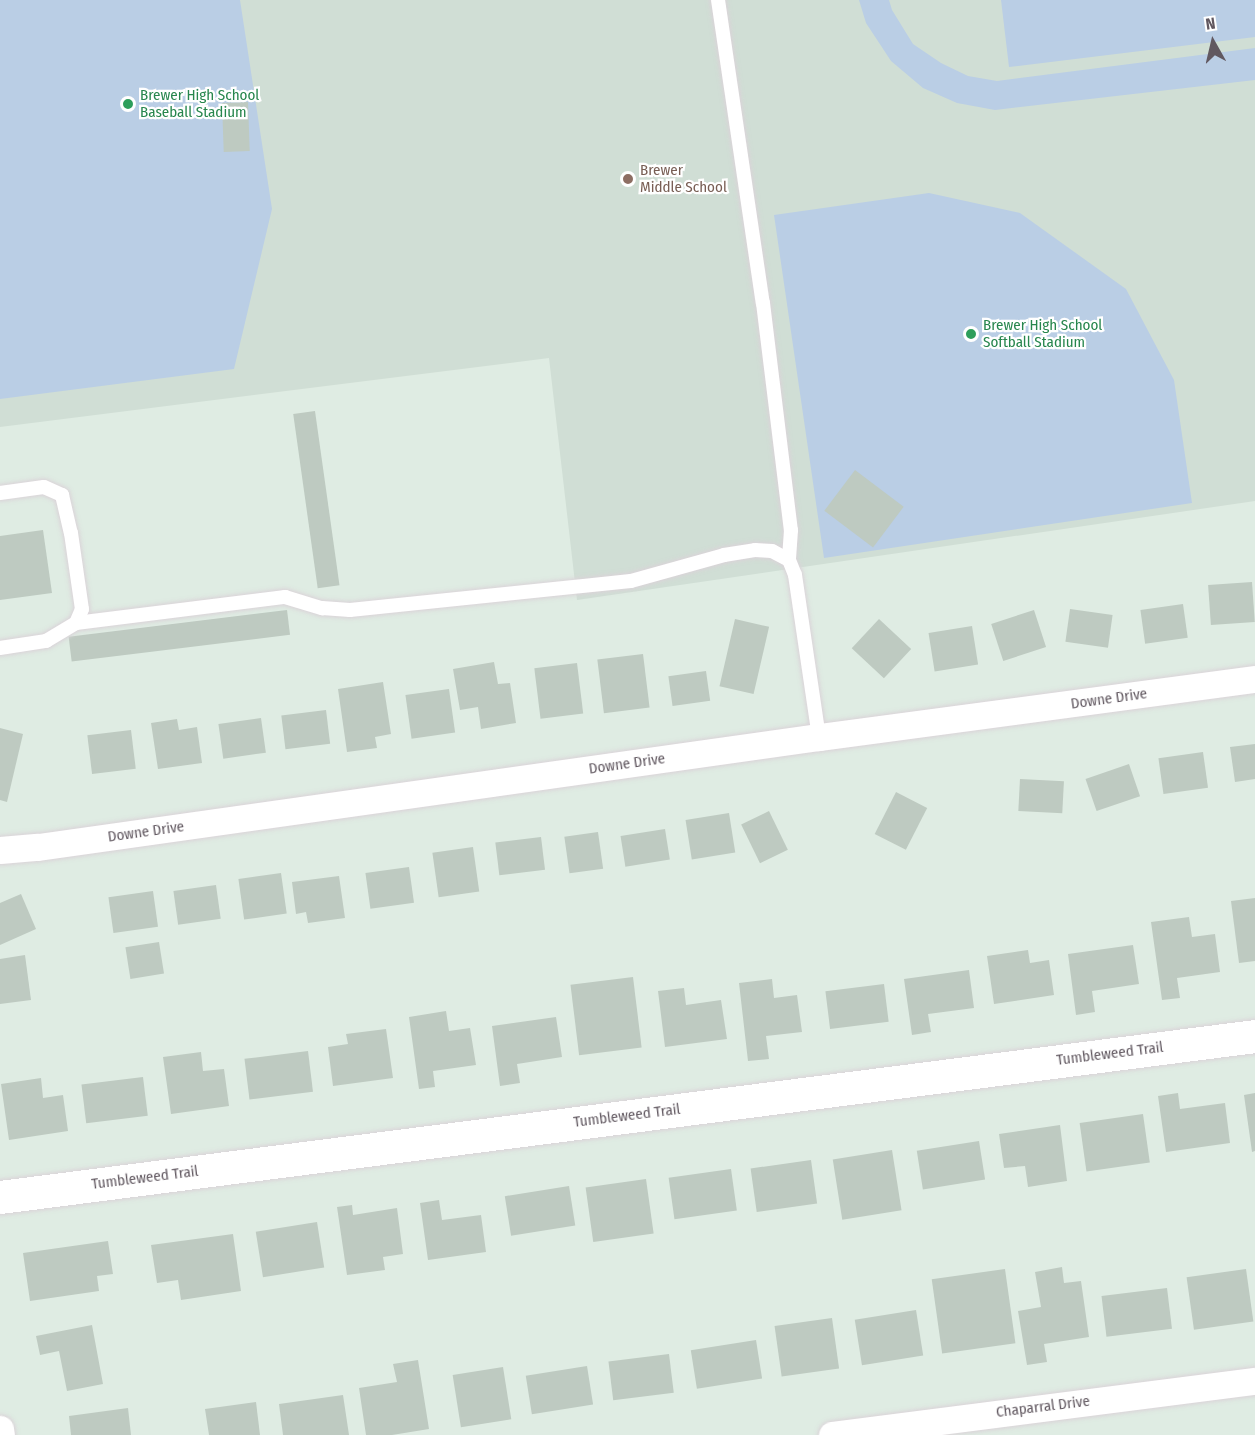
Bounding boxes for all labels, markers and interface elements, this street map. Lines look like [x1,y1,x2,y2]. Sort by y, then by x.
north arrow [1183,12,1243,72]
text: N [1204,14,1216,34]
place label: Brewer High School Baseball Stadium [140,86,259,121]
marker: Brewer High School Baseball Stadium [121,97,135,111]
place label: Brewer Middle School [640,161,727,196]
marker: Brewer Middle School [621,172,635,186]
place label: Brewer High School Softball Stadium [983,316,1102,351]
marker: Brewer High School Softball Stadium [964,327,978,341]
street label: Downe Drive [1070,685,1148,713]
street label: Downe Drive [588,750,666,778]
street label: Downe Drive [107,818,185,846]
street label: Tumbleweed Trail [1056,1039,1164,1069]
street label: Tumbleweed Trail [573,1101,681,1131]
street label: Tumbleweed Trail [91,1163,199,1193]
street label: Chaparral Drive [995,1392,1091,1422]

